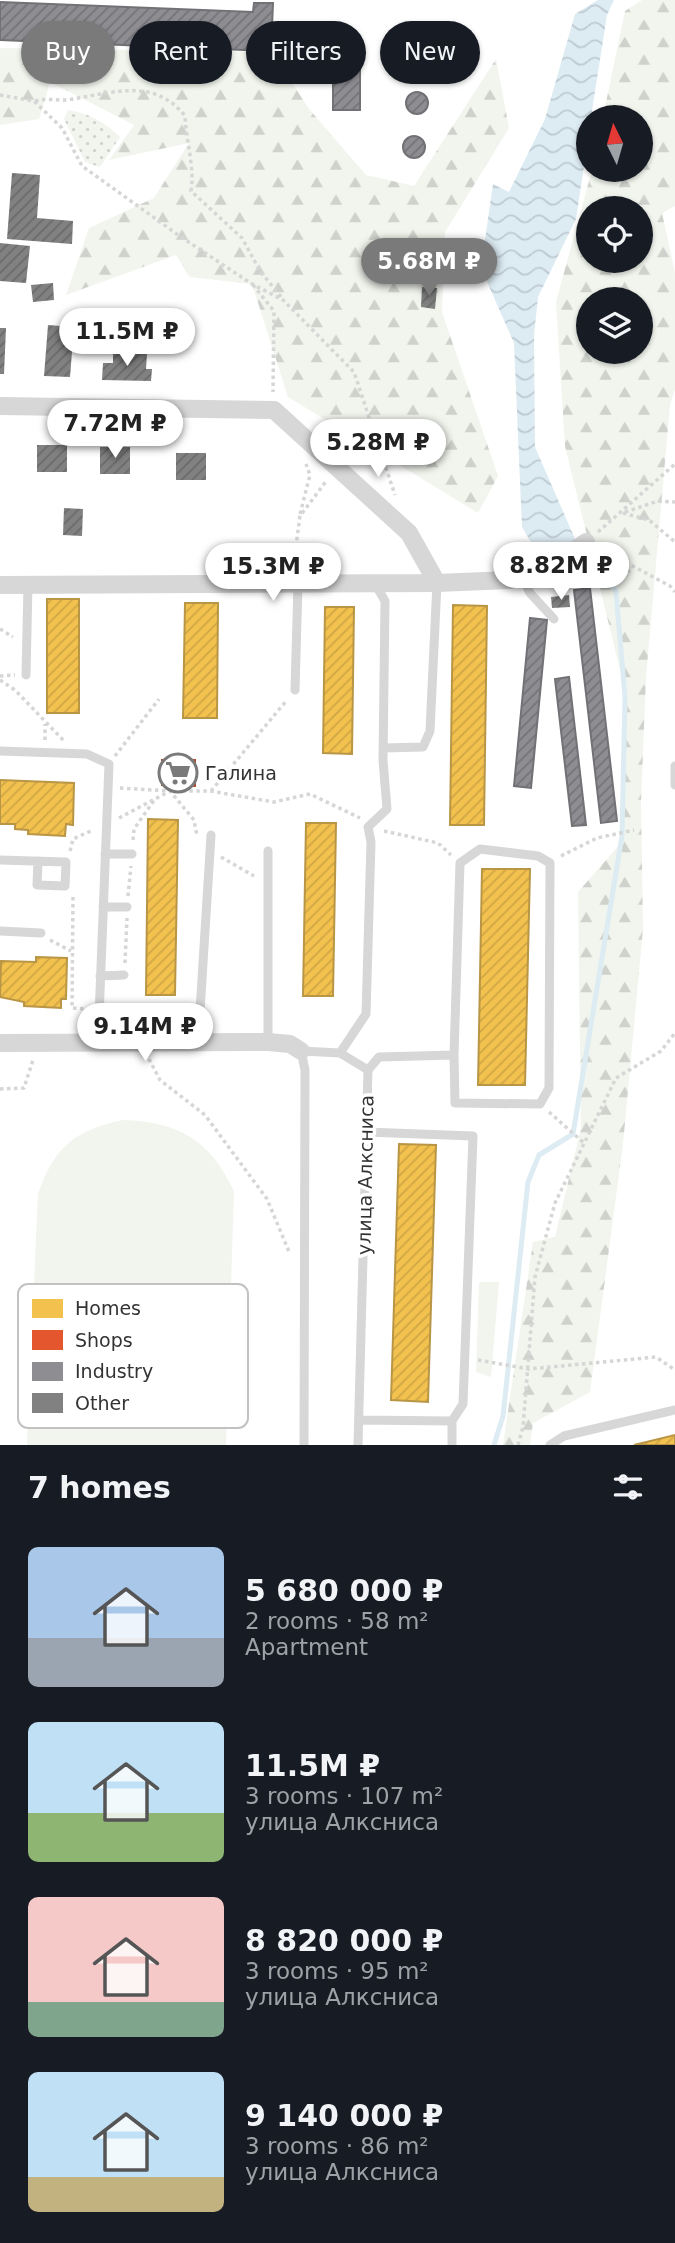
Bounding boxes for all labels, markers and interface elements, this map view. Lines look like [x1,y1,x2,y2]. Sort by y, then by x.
chip: Buy [21,21,115,84]
chip: Rent [129,21,232,84]
chip: Filters [246,21,366,84]
chip: New [380,21,480,84]
north arrow [576,105,653,182]
map controls [576,105,653,364]
button: locate [576,196,653,273]
pin: 5.68M ₽ [364,238,494,298]
text: 5.68M ₽ [377,248,481,274]
button: layers [576,287,653,364]
pin: 11.5M ₽ [62,308,192,368]
text: 11.5M ₽ [75,318,179,344]
pin: 7.72M ₽ [50,400,180,460]
text: 7.72M ₽ [63,410,167,436]
pin: 5.28M ₽ [313,420,443,479]
text: 5.28M ₽ [326,429,430,455]
pin: 8.82M ₽ [496,542,626,602]
pin: 15.3M ₽ [208,544,338,603]
text: 8.82M ₽ [509,552,613,578]
text: 15.3M ₽ [221,553,325,579]
supermarket icon: Галина [157,752,199,794]
place label: Галина [205,762,277,784]
pin: 9.14M ₽ [80,1004,210,1063]
text: 9.14M ₽ [93,1013,197,1039]
street label: улица Алксниса [353,1095,377,1255]
legend [18,1284,248,1428]
text: Homes [75,1297,141,1319]
text: Shops [75,1329,133,1351]
text: Industry [75,1360,153,1382]
text: Other [75,1392,129,1414]
icon: filters [609,1468,647,1506]
text: 7 homes [28,1470,171,1505]
text: 5 680 000 ₽ [245,1573,443,1608]
icon: home [84,1575,168,1659]
text: 2 rooms · 58 m² [245,1608,429,1634]
text: Apartment [245,1634,368,1660]
text: 11.5M ₽ [245,1748,380,1783]
icon: home [84,1750,168,1834]
text: 3 rooms · 107 m² [245,1783,443,1809]
text: улица Алксниса [245,1809,439,1835]
text: 8 820 000 ₽ [245,1923,443,1958]
icon: home [84,1925,168,2009]
text: 3 rooms · 95 m² [245,1958,429,1984]
text: улица Алксниса [245,1984,439,2010]
text: 9 140 000 ₽ [245,2098,443,2133]
icon: home [84,2100,168,2184]
text: 3 rooms · 86 m² [245,2133,429,2159]
text: улица Алксниса [245,2159,439,2185]

